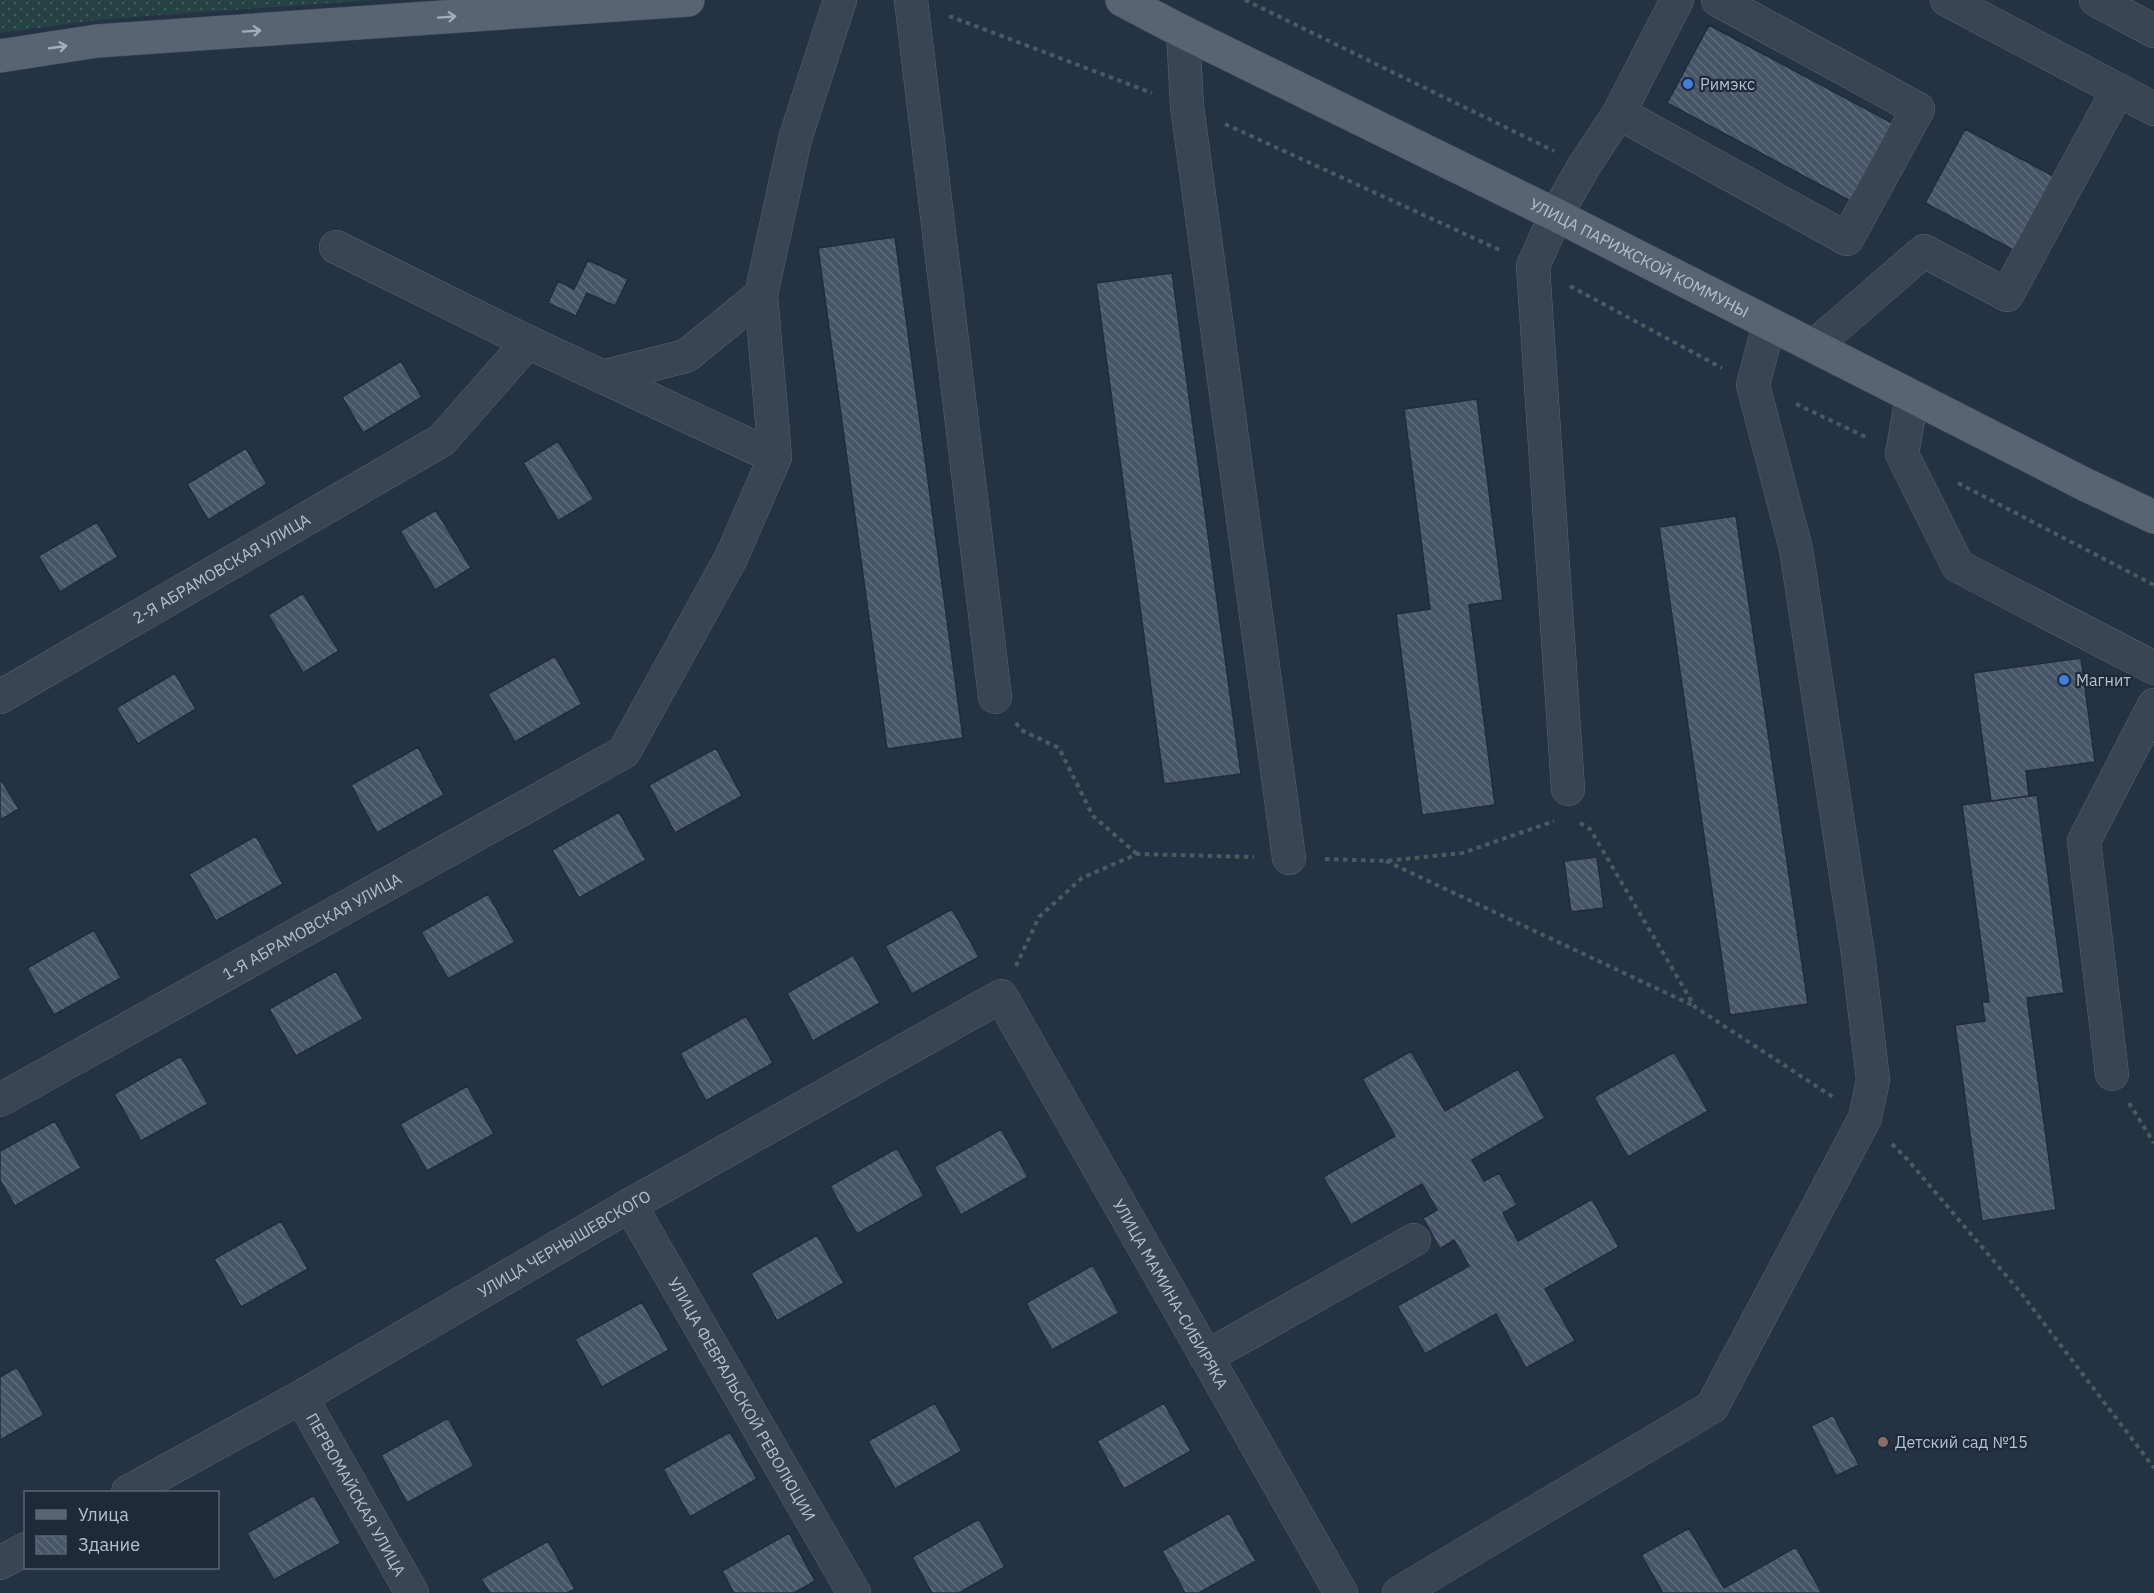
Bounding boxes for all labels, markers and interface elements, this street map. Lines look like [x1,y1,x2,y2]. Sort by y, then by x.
one-way arrow [436,11,456,22]
one-way arrow [242,25,262,36]
one-way arrow [47,42,67,53]
place label: Римэкс [1700,74,1755,94]
marker: Римэкс [1681,77,1695,91]
street label: УЛИЦА ПАРИЖСКОЙ КОММУНЫ [1526,194,1752,322]
street label: 2-Я АБРАМОВСКАЯ УЛИЦА [129,509,314,628]
place label: Магнит [2076,670,2131,690]
marker: Магнит [2057,673,2071,687]
street label: 1-Я АБРАМОВСКАЯ УЛИЦА [219,868,405,984]
street label: УЛИЦА ЧЕРНЫШЕВСКОГО [474,1185,654,1302]
street label: УЛИЦА МАМИНА-СИБИРЯКА [1109,1195,1233,1393]
street label: УЛИЦА ФЕВРАЛЬСКОЙ РЕВОЛЮЦИИ [664,1274,820,1524]
street label: ПЕРВОМАЙСКАЯ УЛИЦА [302,1409,410,1580]
place label: Детский сад №15 [1895,1432,2028,1452]
marker: Детский сад №15 [1876,1435,1890,1449]
legend [24,1491,219,1569]
text: Улица [78,1503,129,1526]
text: Здание [78,1533,140,1556]

